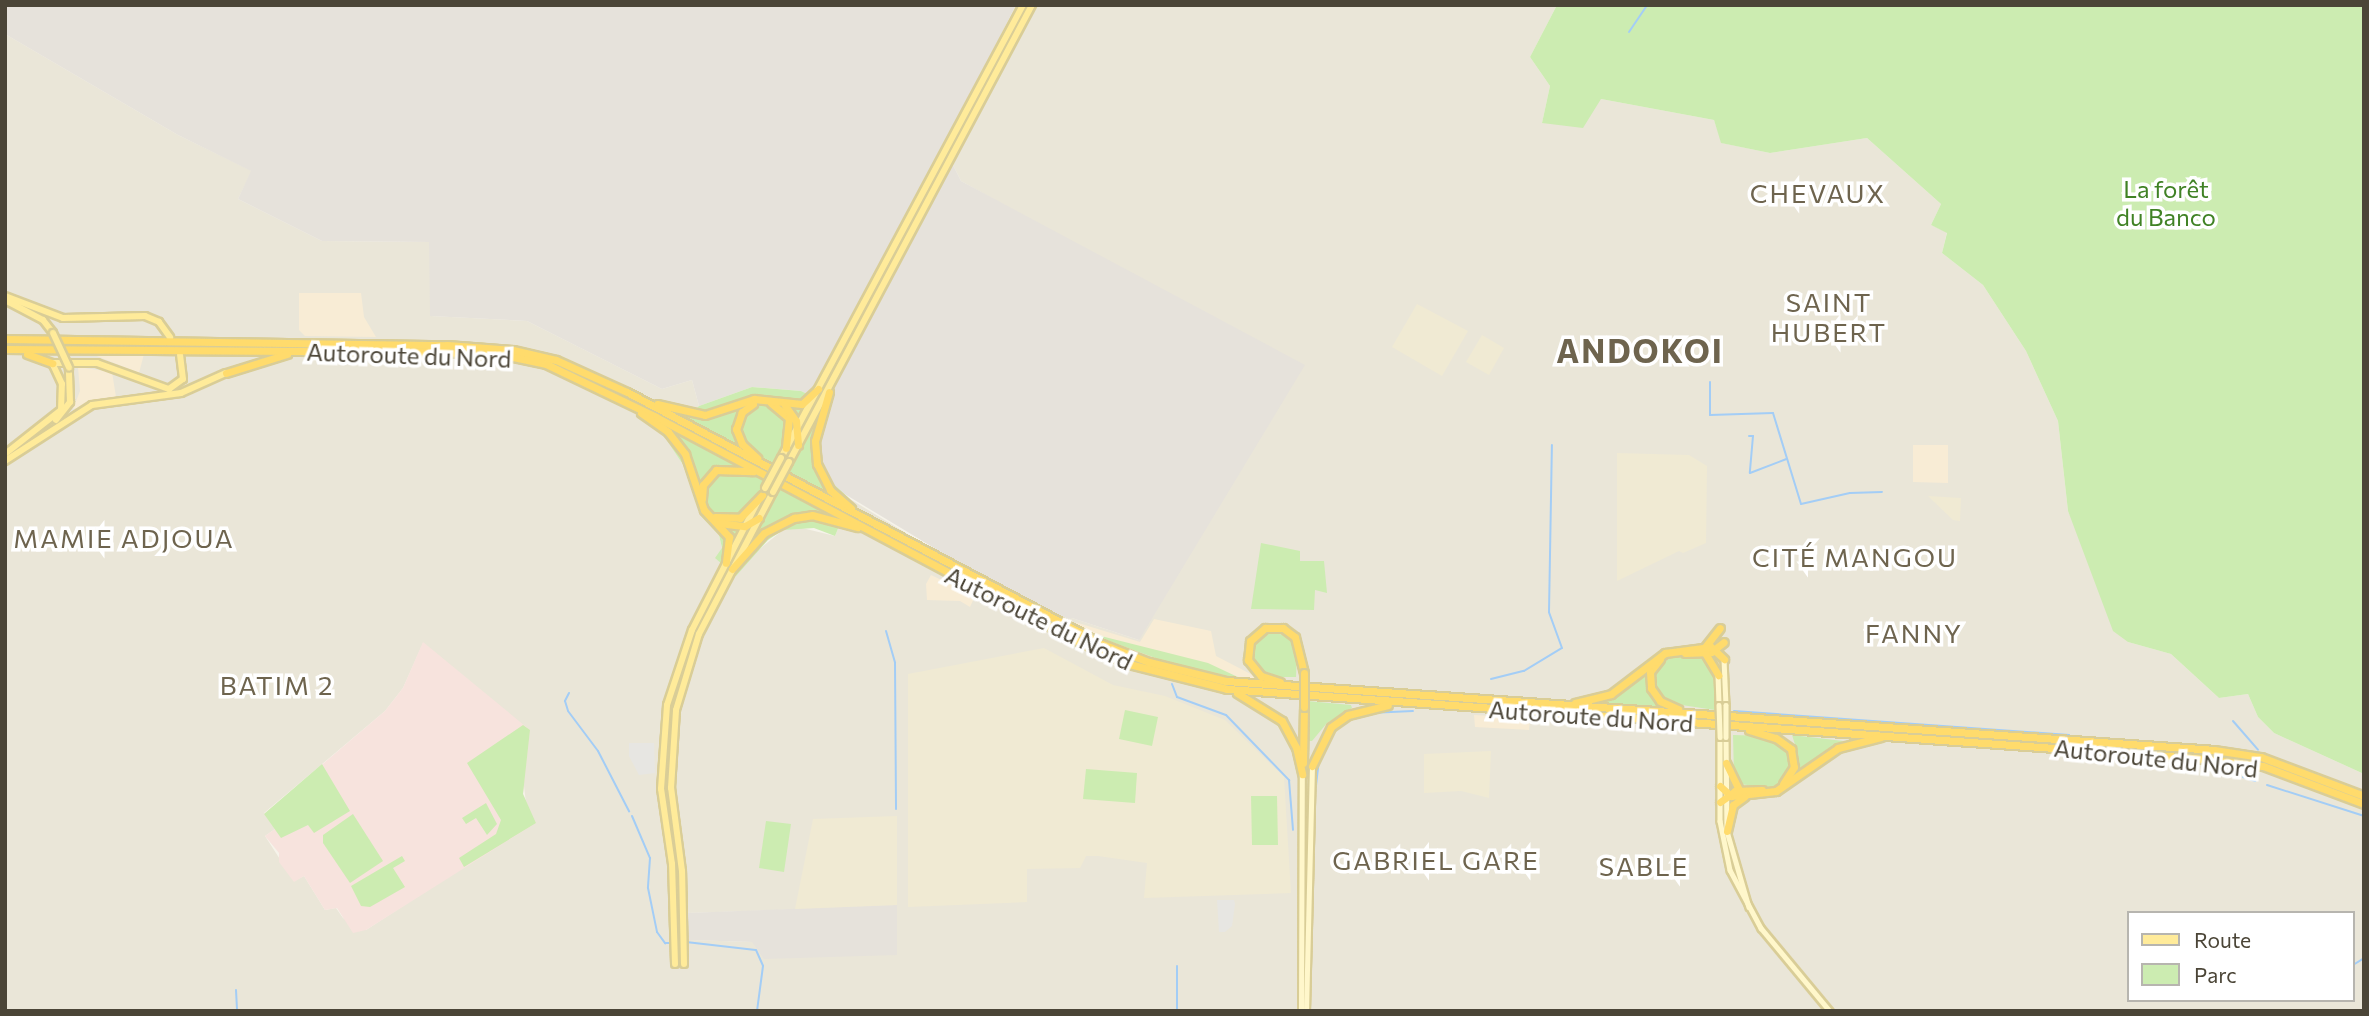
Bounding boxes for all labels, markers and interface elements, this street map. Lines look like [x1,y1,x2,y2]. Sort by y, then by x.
park label: La forêt du Banco [2116,175,2216,231]
district label: CHEVAUX [1751,177,1885,209]
district label: SAINT HUBERT [1772,286,1886,348]
district label: ANDOKOI [1557,331,1723,369]
street label: Autoroute du Nord [306,337,512,373]
district label: MAMIE ADJOUA [15,522,233,554]
district label: CITÉ MANGOU [1753,541,1957,573]
street label: Autoroute du Nord [941,560,1137,676]
district label: FANNY [1866,617,1962,649]
district label: BATIM 2 [221,669,333,701]
street label: Autoroute du Nord [1488,694,1694,738]
street label: Autoroute du Nord [2053,733,2259,783]
district label: GABRIEL GARE [1334,844,1538,876]
district label: SABLE [1599,850,1689,882]
legend [2128,911,2355,1002]
text: Route [2194,927,2251,952]
text: Parc [2194,962,2237,987]

